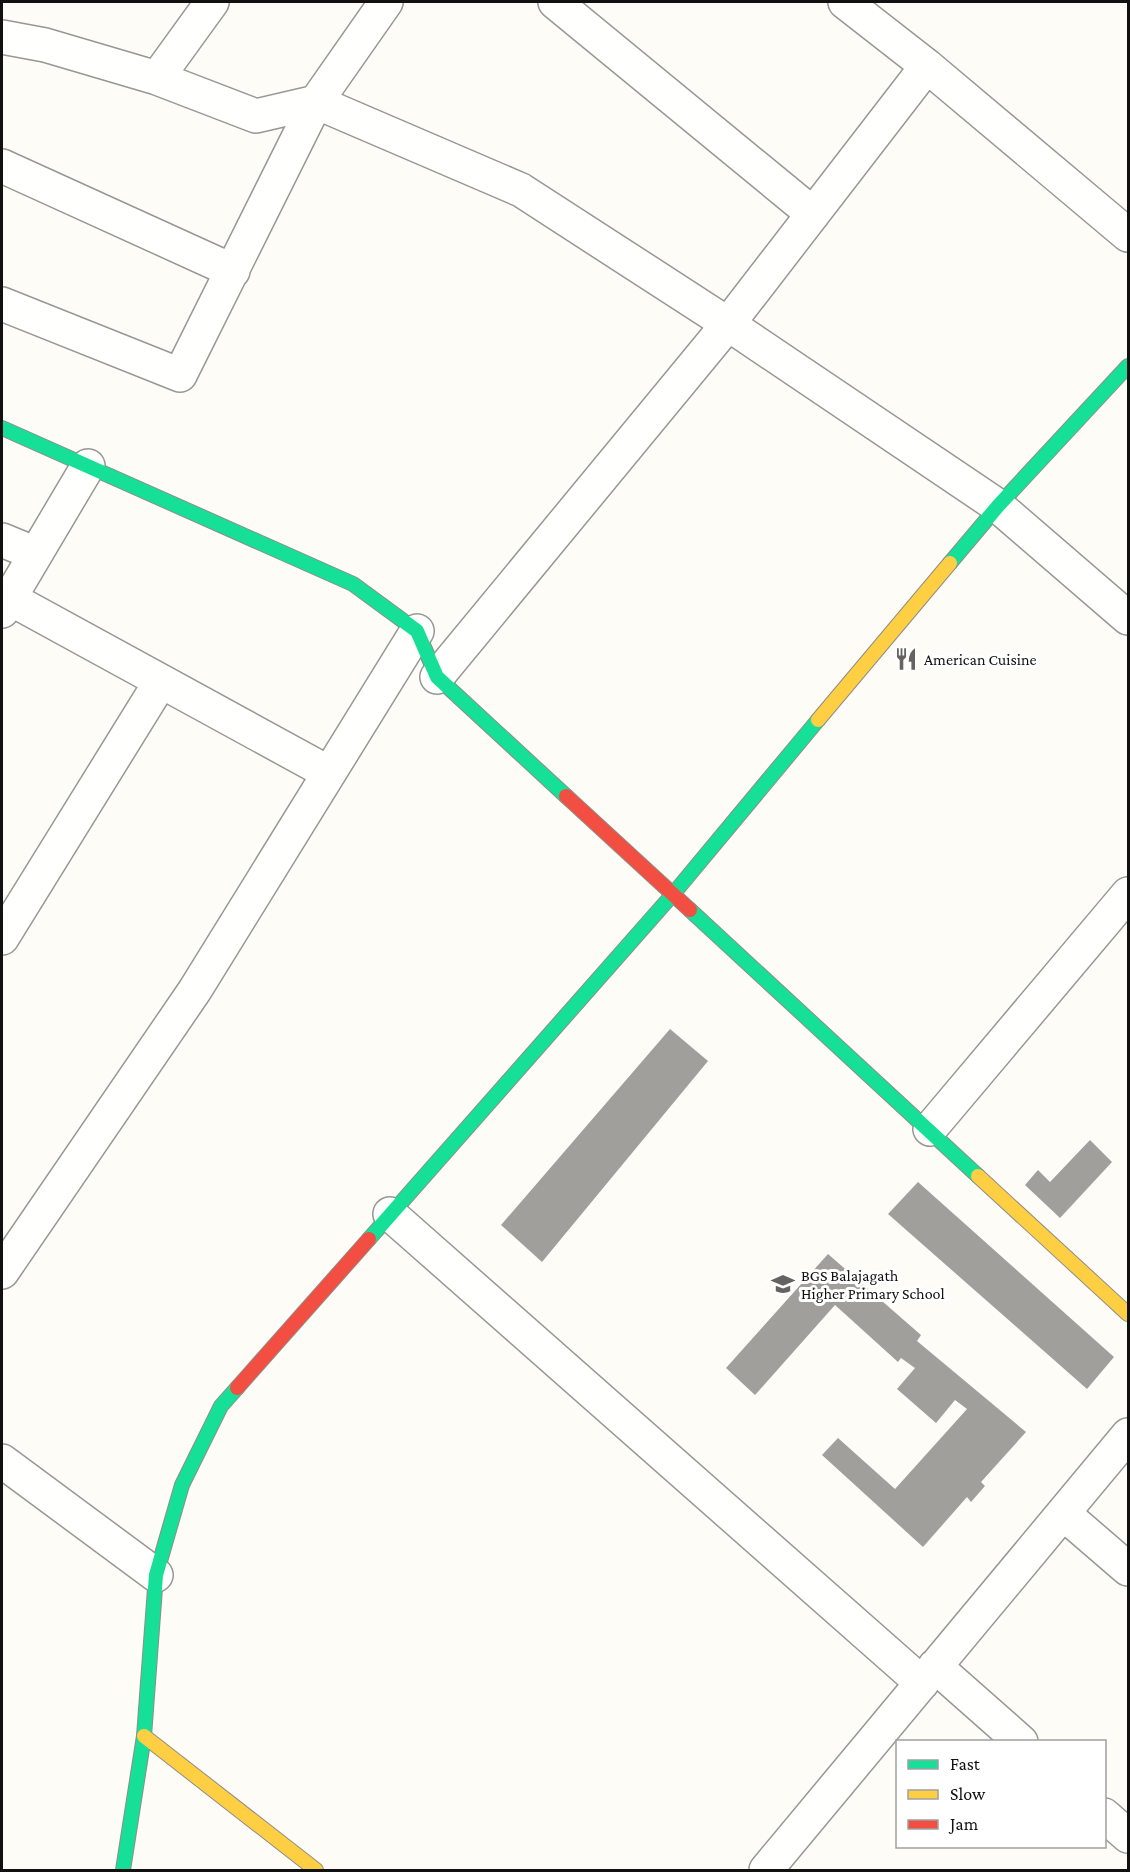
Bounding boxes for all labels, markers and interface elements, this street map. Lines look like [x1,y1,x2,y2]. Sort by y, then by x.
restaurant icon: American Cuisine [893,646,919,672]
place label: American Cuisine [924,651,1037,668]
place label: BGS Balajagath Higher Primary School [801,1267,945,1303]
school or university icon: BGS Balajagath Higher Primary School [770,1271,796,1297]
legend [896,1740,1106,1848]
text: Fast [950,1754,981,1774]
text: Slow [950,1784,986,1804]
text: Jam [948,1814,979,1834]

